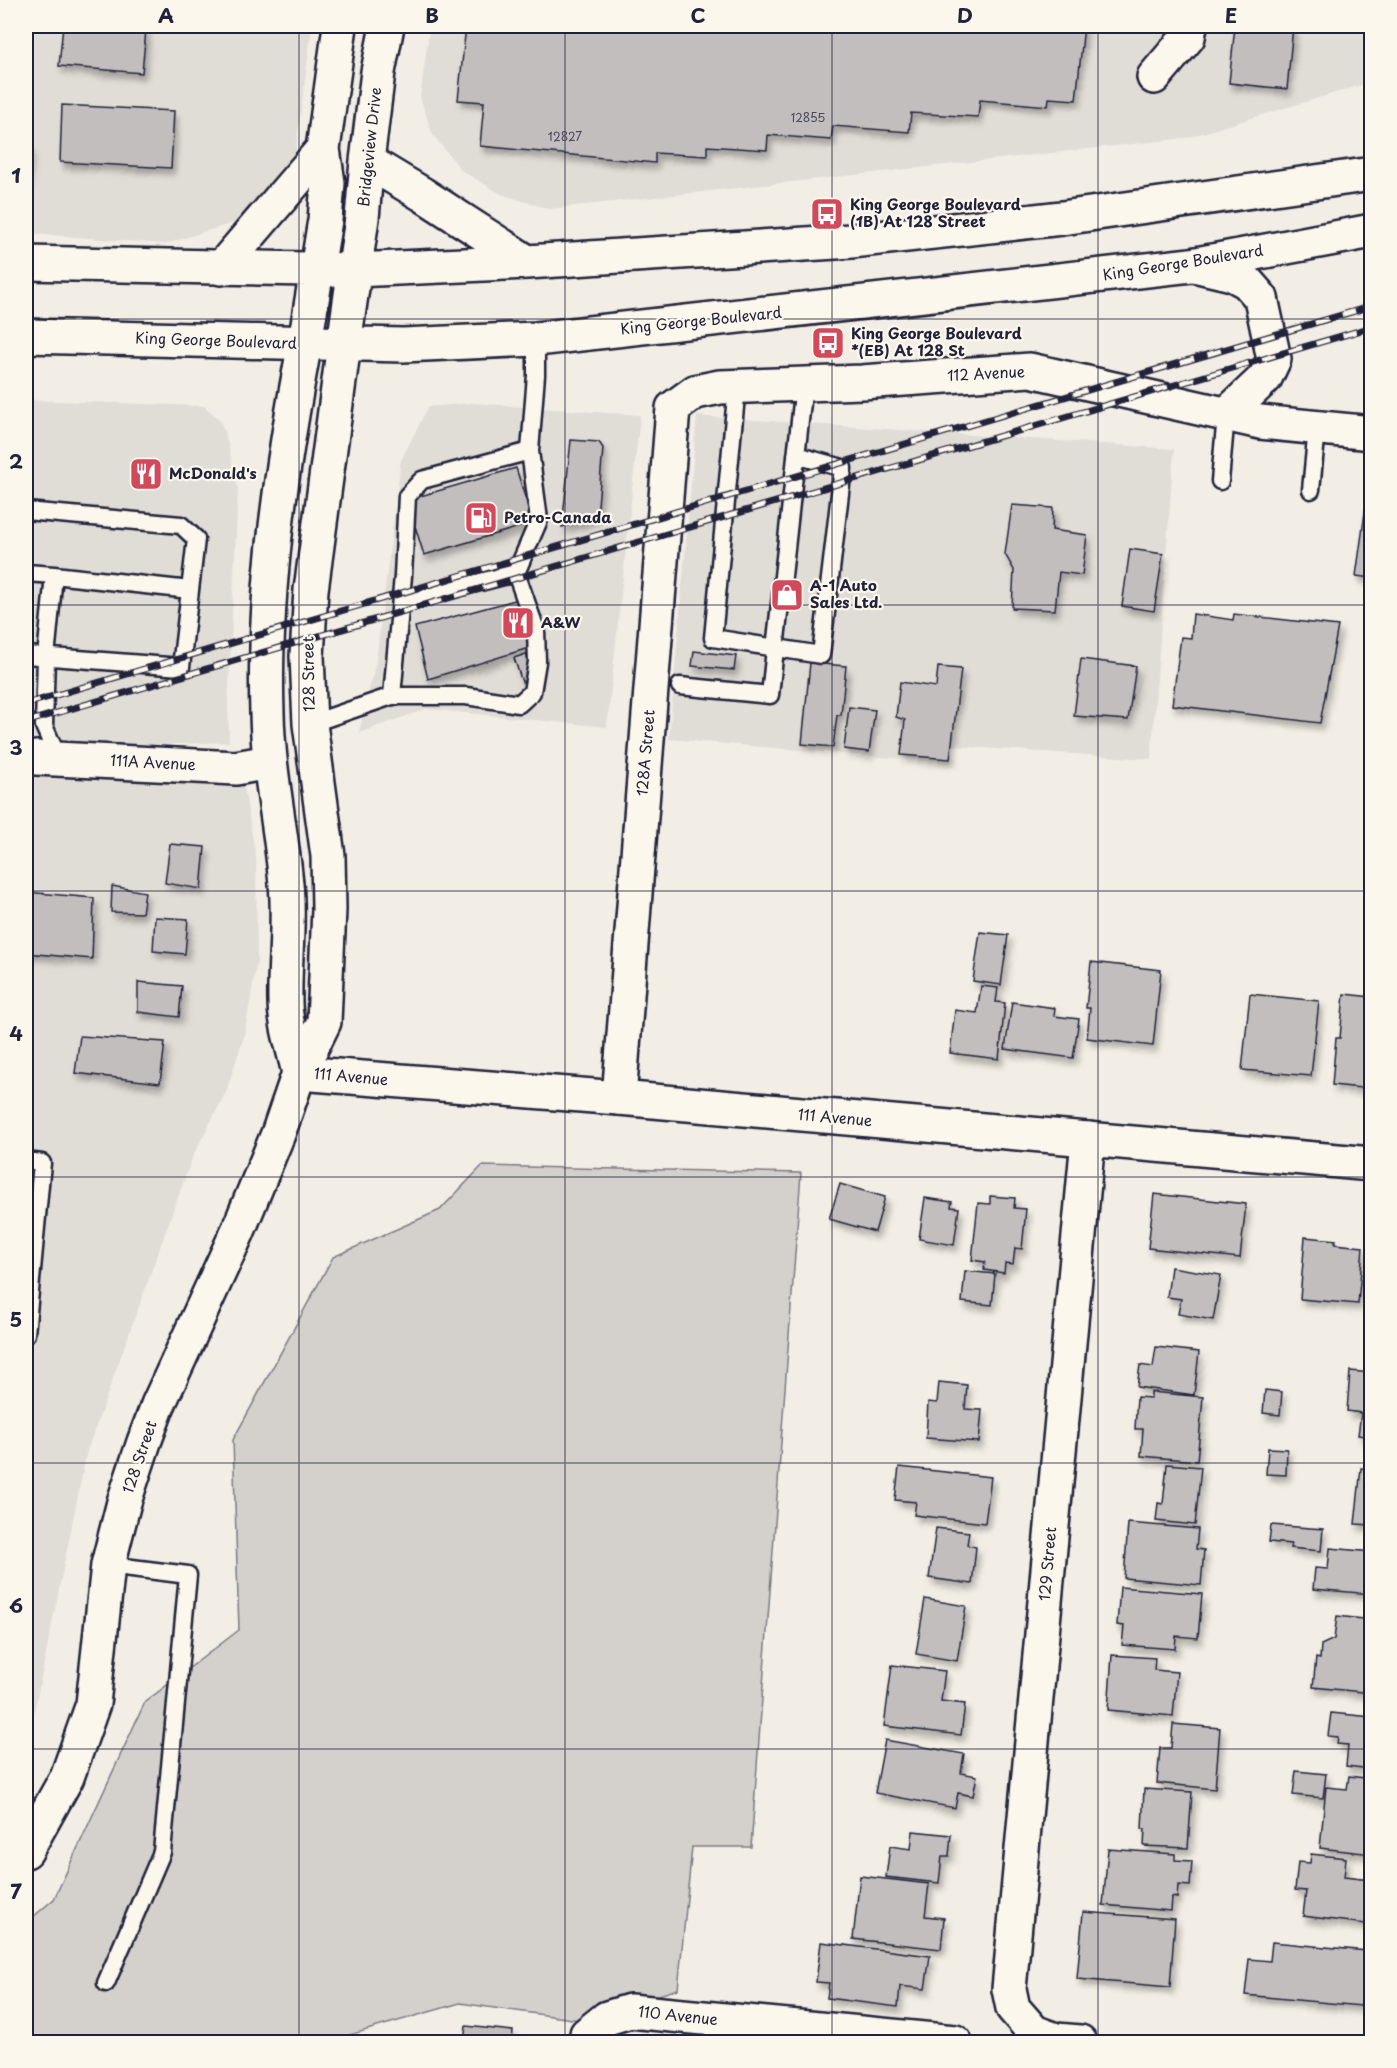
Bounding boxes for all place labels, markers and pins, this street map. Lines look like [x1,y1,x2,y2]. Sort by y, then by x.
place label: King George Boulevard (1B) At 128 Street [850,192,1021,232]
bus stop icon: King George Boulevard (1B) At 128 Street [809,196,845,232]
place label: King George Boulevard *(EB) At 128 St [851,321,1022,361]
bus stop icon: King George Boulevard *(EB) At 128 St [810,325,846,361]
restaurant icon: McDonald's [128,456,164,492]
place label: McDonald's [169,461,257,484]
fuel station icon: Petro-Canada [463,500,499,536]
place label: Petro-Canada [504,505,612,528]
place label: A-1 Auto Sales Ltd. [810,573,882,613]
shop icon: A-1 Auto Sales Ltd. [769,577,805,613]
restaurant icon: A&W [500,605,536,641]
place label: A&W [541,610,581,633]

